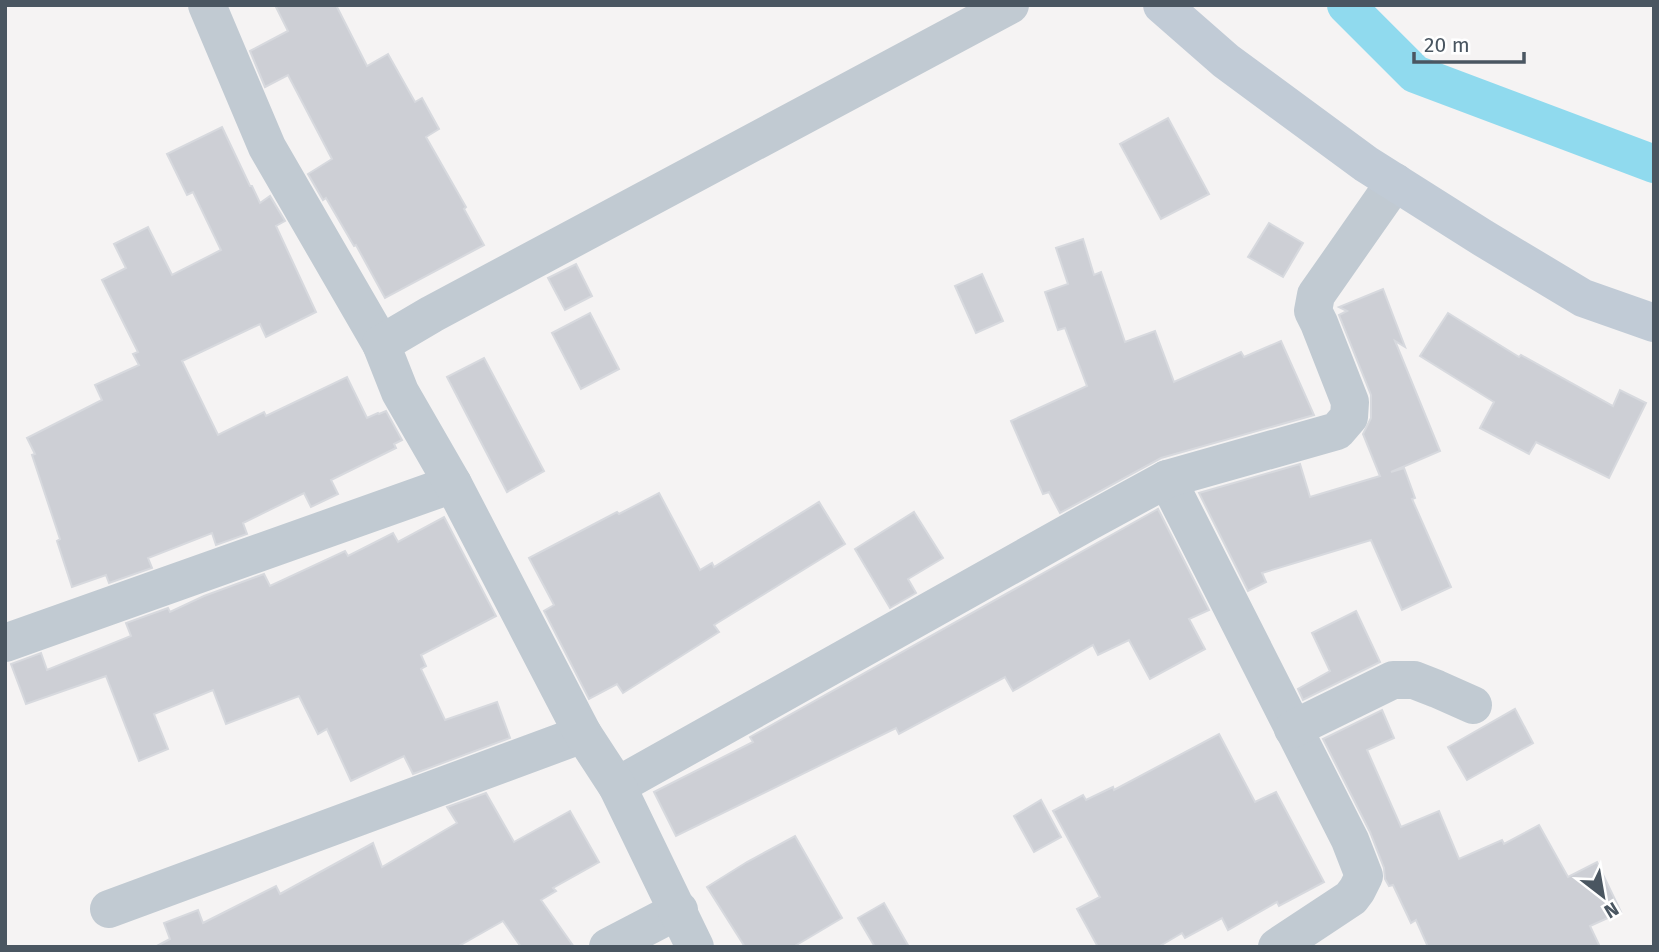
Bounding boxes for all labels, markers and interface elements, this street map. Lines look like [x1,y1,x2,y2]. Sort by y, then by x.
scale bar [1414,21,1524,65]
text: 20 m [1424,32,1470,58]
north arrow [1568,861,1638,931]
text: N [1600,897,1623,923]

